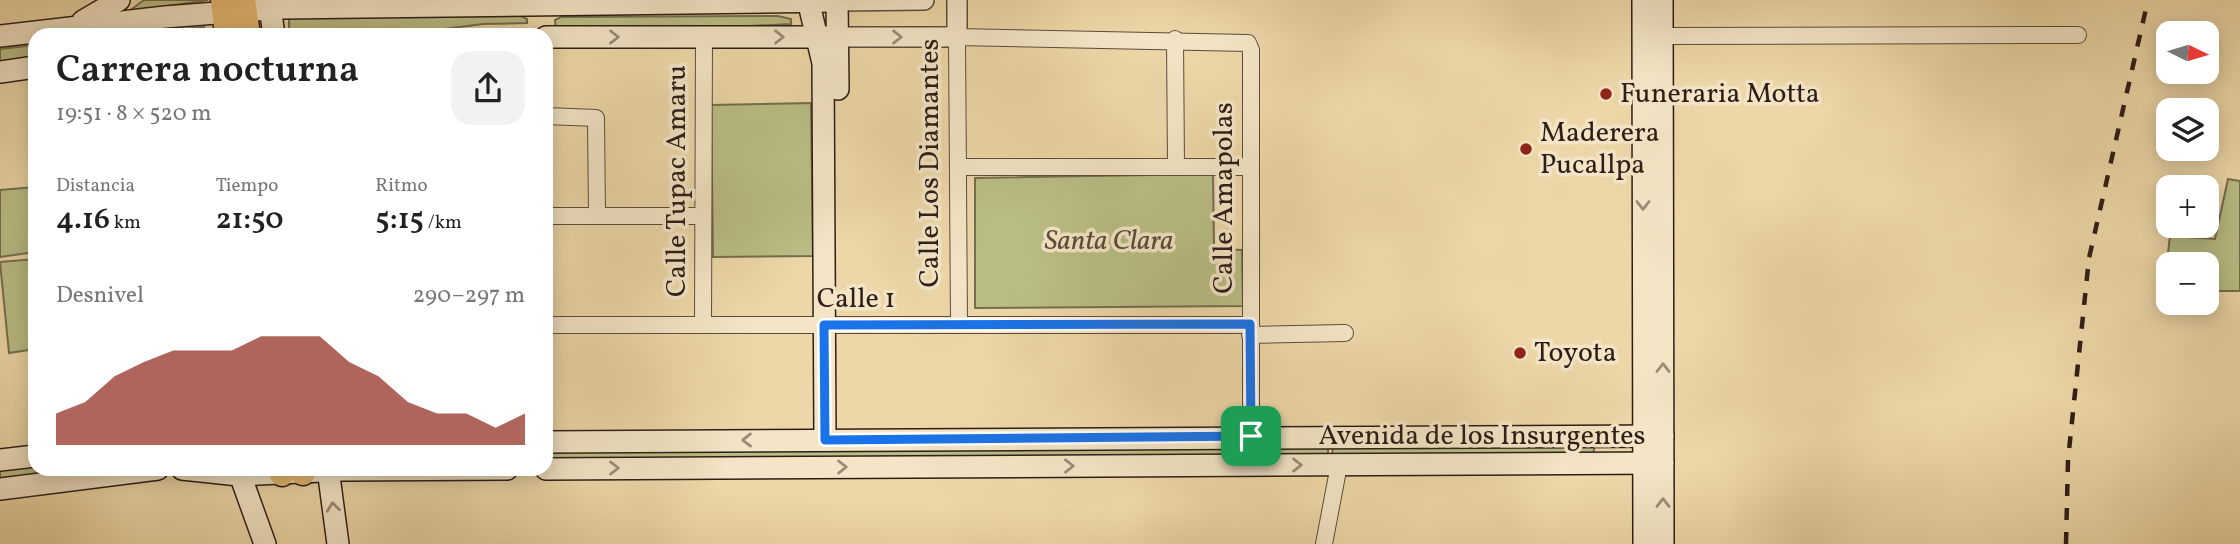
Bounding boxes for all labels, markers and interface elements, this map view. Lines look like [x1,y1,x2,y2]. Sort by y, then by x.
north arrow [2156,21,2219,84]
map controls [2156,21,2219,315]
one-way arrow [609,29,620,45]
one-way arrow [774,29,785,45]
one-way arrow [892,29,903,45]
street label: Calle Los Diamantes [911,38,950,288]
text: Carrera nocturna [56,45,359,98]
button: share [451,51,525,125]
street label: Calle Tupac Amaru [658,65,697,297]
place label: Funeraria Motta [1620,75,1820,114]
marker: Funeraria Motta [1598,86,1614,102]
text: 19:51 · 8 × 520 m [56,98,211,130]
button: layers [2156,98,2219,161]
street label: Calle Amapolas [1205,102,1244,294]
place label: Maderera Pucallpa [1540,114,1660,185]
marker: Maderera Pucallpa [1518,141,1534,157]
text: Distancia [56,173,135,199]
text: Tiempo [216,173,278,199]
text: Ritmo [375,173,428,199]
button: + [2156,175,2219,238]
text: 4.16 [56,199,110,241]
text: 21:50 [216,199,284,241]
text: 5:15 [375,199,424,241]
one-way arrow [1635,200,1651,210]
text: km [110,210,141,236]
text: /km [424,210,462,236]
park label: Santa Clara [1045,222,1173,261]
button: − [2156,252,2219,315]
text: Desnivel [56,280,144,312]
text: 290–297 m [413,280,525,312]
street label: Calle 1 [817,280,895,319]
place label: Toyota [1534,334,1617,373]
marker: Toyota [1512,345,1528,361]
one-way arrow [1655,362,1671,373]
pin [1221,406,1281,466]
icon: arrive [1232,417,1270,455]
street label: Avenida de los Insurgentes [1318,417,1646,456]
one-way arrow [741,433,752,448]
one-way arrow [1292,457,1302,473]
one-way arrow [1064,458,1075,474]
one-way arrow [837,459,847,475]
one-way arrow [609,460,620,476]
one-way arrow [1655,498,1671,508]
one-way arrow [326,502,341,513]

